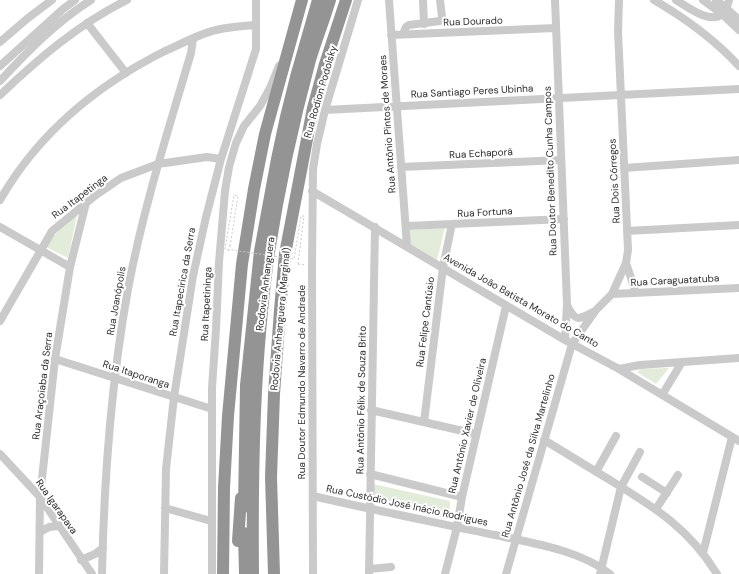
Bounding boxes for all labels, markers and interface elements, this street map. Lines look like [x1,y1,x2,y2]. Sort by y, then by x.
street label: Rua Dourado [443,15,503,29]
street label: Rua Rodion Podolsky [302,44,340,140]
street label: Rua Antônio Pintos de Moraes [377,54,399,194]
street label: Rua Santiago Peres Ubinha [410,83,534,101]
street label: Rua Doutor Benedito Cunha Campos [542,86,560,256]
street label: Rua Dois Córregos [607,138,623,224]
street label: Rua Echaporã [449,146,513,162]
street label: Rua Itapetinga [50,172,110,222]
street label: Rua Fortuna [457,206,513,220]
street label: Rua Itapecirica da Serra [168,227,198,337]
street label: Rodovia Anhanguera [254,236,278,332]
street label: Rodovia Anhanguera (Marginal) [269,247,293,391]
street label: Avenida João Batista Morato do Canto [441,251,601,351]
street label: Rua Joanópolis [105,266,129,336]
street label: Rua Itapetininga [199,267,215,341]
street label: Rua Caraguatatuba [630,273,720,289]
street label: Rua Felipe Cantúsio [414,276,438,368]
street label: Rua Doutor Edmundo Navarro de Andrade [296,285,308,479]
street label: Rua Antônio Félix de Souza Brito [355,326,369,474]
street label: Rua Araçoiaba da Serra [30,332,56,440]
street label: Rua Antônio Xavier de Oliveira [447,357,489,495]
street label: Rua Itaporanga [101,359,171,391]
street label: Rua Antônio José da Silva Martelinho [500,373,558,539]
street label: Rua Igarapava [33,477,79,537]
street label: Rua Custódio José Inácio Rodrigues [325,483,489,529]

